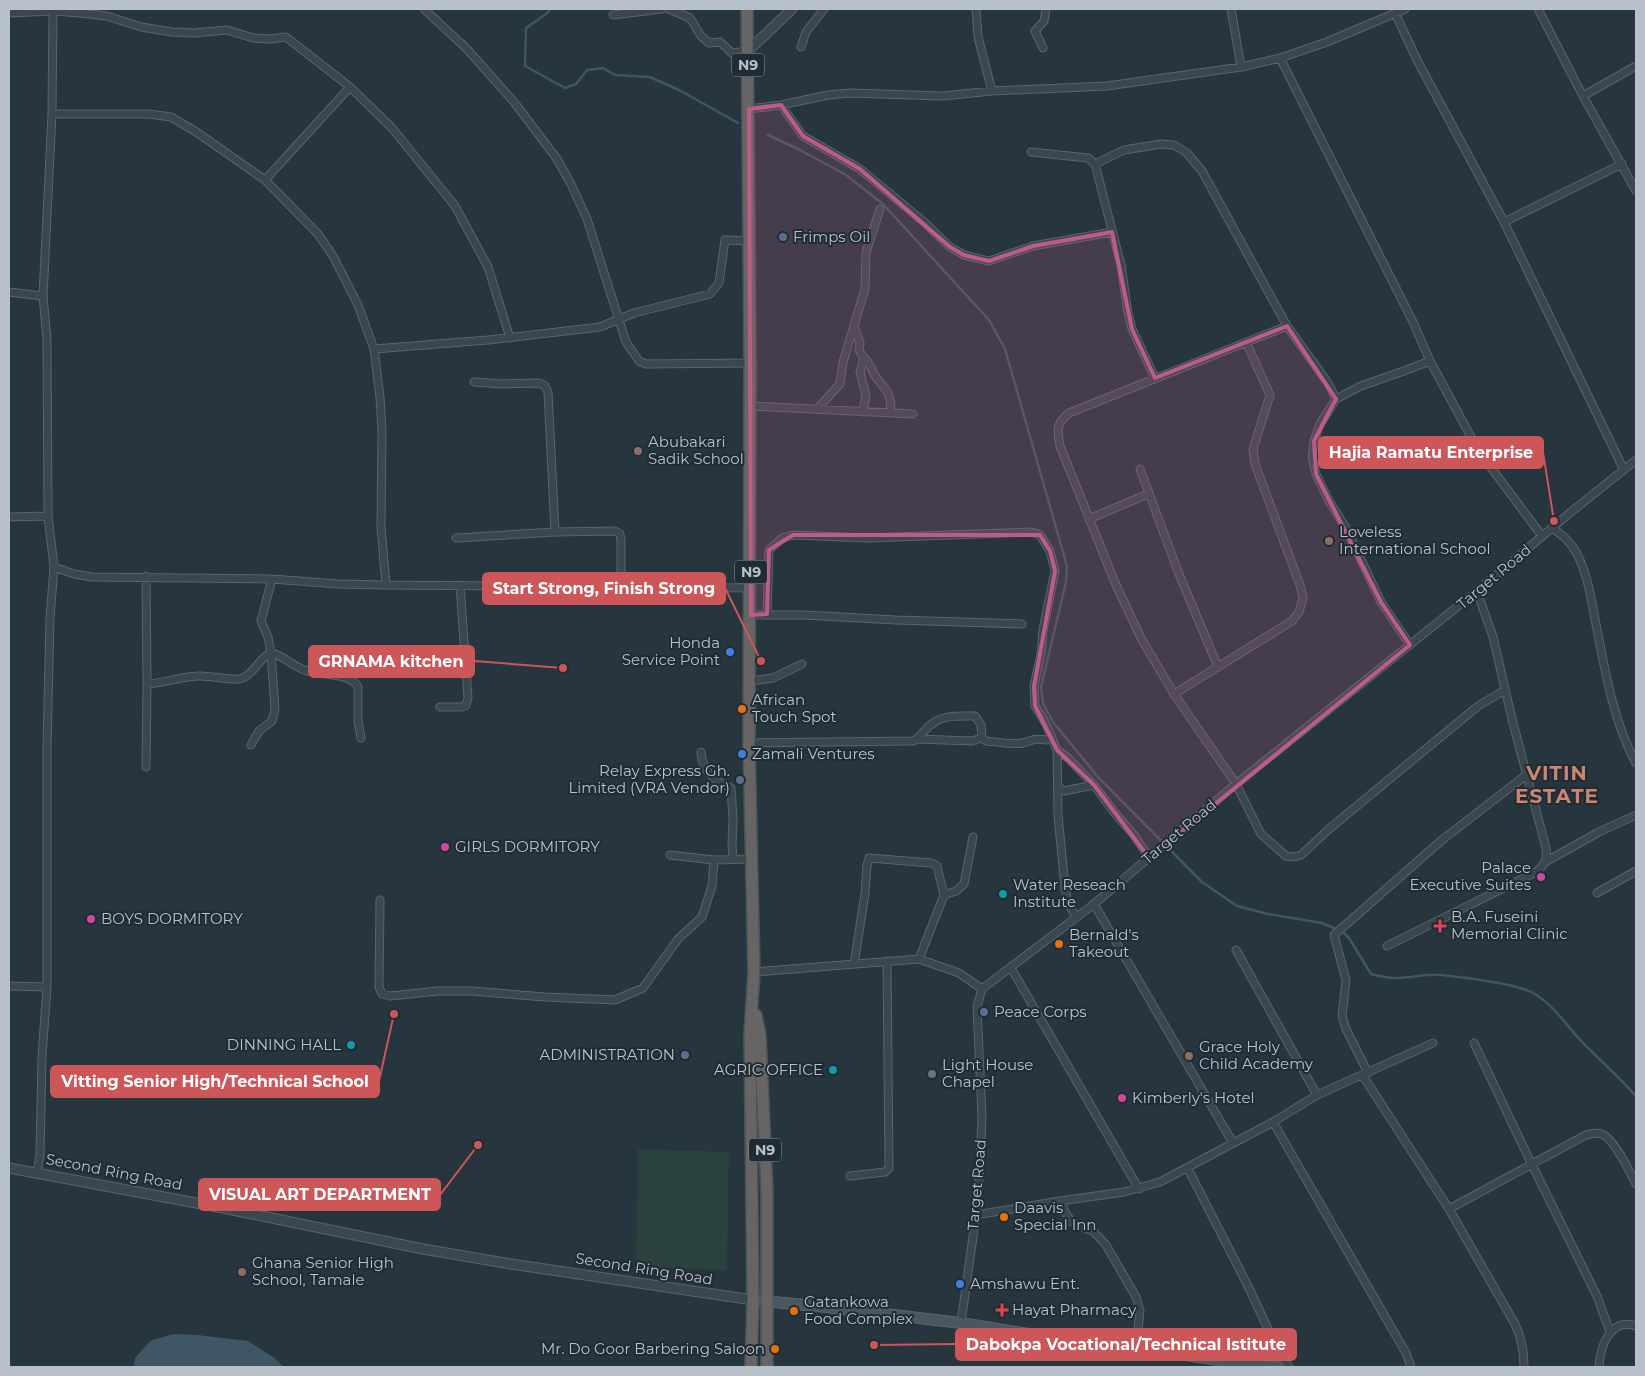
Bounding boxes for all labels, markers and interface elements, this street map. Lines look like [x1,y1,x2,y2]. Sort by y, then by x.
road number: N9 [732,54,764,76]
place label: Frimps Oil [793,227,870,246]
marker: Frimps Oil [777,231,789,243]
place label: Abubakari Sadik School [648,432,744,468]
callout: Hajia Ramatu Enterprise [1319,437,1543,468]
text: Hajia Ramatu Enterprise [1329,443,1533,462]
marker: Abubakari Sadik School [632,445,644,457]
place label: Loveless International School [1339,522,1490,558]
marker: Loveless International School [1323,535,1335,547]
street label: Target Road [1453,540,1535,613]
road number: N9 [735,560,767,584]
callout: Start Strong, Finish Strong [483,573,725,604]
text: Start Strong, Finish Strong [493,579,715,598]
place label: Honda Service Point [622,633,720,669]
callout: GRNAMA kitchen [309,646,474,677]
marker: Honda Service Point [724,646,736,658]
text: GRNAMA kitchen [318,652,464,671]
place label: African Touch Spot [752,690,837,726]
marker: African Touch Spot [736,703,748,715]
place label: Zamali Ventures [752,744,875,763]
marker: Zamali Ventures [736,748,748,760]
place label: Relay Express Gh. Limited (VRA Vendor) [568,761,730,797]
district label: VITIN ESTATE [1515,761,1599,808]
marker: Relay Express Gh. Limited (VRA Vendor) [734,774,746,786]
street label: Target Road [1138,795,1220,868]
place label: GIRLS DORMITORY [455,837,600,856]
marker: GIRLS DORMITORY [439,841,451,853]
place label: Palace Executive Suites [1409,858,1531,894]
marker: Palace Executive Suites [1535,871,1547,883]
place label: Water Reseach Institute [1013,875,1126,911]
marker: Water Reseach Institute [997,888,1009,900]
place label: B.A. Fuseini Memorial Clinic [1451,907,1568,943]
place label: BOYS DORMITORY [101,909,243,928]
marker: BOYS DORMITORY [85,913,97,925]
marker: B.A. Fuseini Memorial Clinic [1433,919,1447,933]
place label: Bernald's Takeout [1069,925,1139,961]
marker: Bernald's Takeout [1053,938,1065,950]
place label: Peace Corps [994,1002,1087,1021]
marker: Peace Corps [978,1006,990,1018]
place label: DINNING HALL [227,1035,341,1054]
place label: Grace Holy Child Academy [1199,1037,1314,1073]
marker: DINNING HALL [345,1039,357,1051]
place label: ADMINISTRATION [540,1045,675,1064]
marker: ADMINISTRATION [679,1049,691,1061]
marker: Grace Holy Child Academy [1183,1050,1195,1062]
place label: Light House Chapel [942,1055,1033,1091]
place label: AGRIC OFFICE [714,1060,823,1079]
marker: AGRIC OFFICE [827,1064,839,1076]
callout: Vitting Senior High/Technical School [51,1066,379,1097]
marker: Light House Chapel [926,1068,938,1080]
text: Vitting Senior High/Technical School [60,1072,369,1091]
place label: Kimberly's Hotel [1132,1088,1255,1107]
marker: Kimberly's Hotel [1116,1092,1128,1104]
road number: N9 [749,1138,781,1162]
street label: Target Road [963,1139,990,1231]
street label: Second Ring Road [44,1149,184,1194]
callout: VISUAL ART DEPARTMENT [199,1179,440,1210]
text: VISUAL ART DEPARTMENT [208,1185,431,1204]
place label: Daavis Special Inn [1014,1198,1096,1234]
marker: Daavis Special Inn [998,1211,1010,1223]
street label: Second Ring Road [574,1248,714,1289]
place label: Ghana Senior High School, Tamale [252,1253,394,1289]
marker: Ghana Senior High School, Tamale [236,1266,248,1278]
place label: Amshawu Ent. [970,1274,1080,1293]
marker: Amshawu Ent. [954,1278,966,1290]
place label: Gatankowa Food Complex [804,1292,913,1328]
place label: Hayat Pharmacy [1012,1300,1137,1319]
marker: Hayat Pharmacy [996,1304,1008,1316]
marker: Gatankowa Food Complex [788,1305,800,1317]
callout: Dabokpa Vocational/Technical Istitute [956,1329,1296,1360]
text: Dabokpa Vocational/Technical Istitute [966,1335,1286,1354]
place label: Mr. Do Goor Barbering Saloon [541,1339,765,1358]
marker: Mr. Do Goor Barbering Saloon [769,1343,781,1355]

